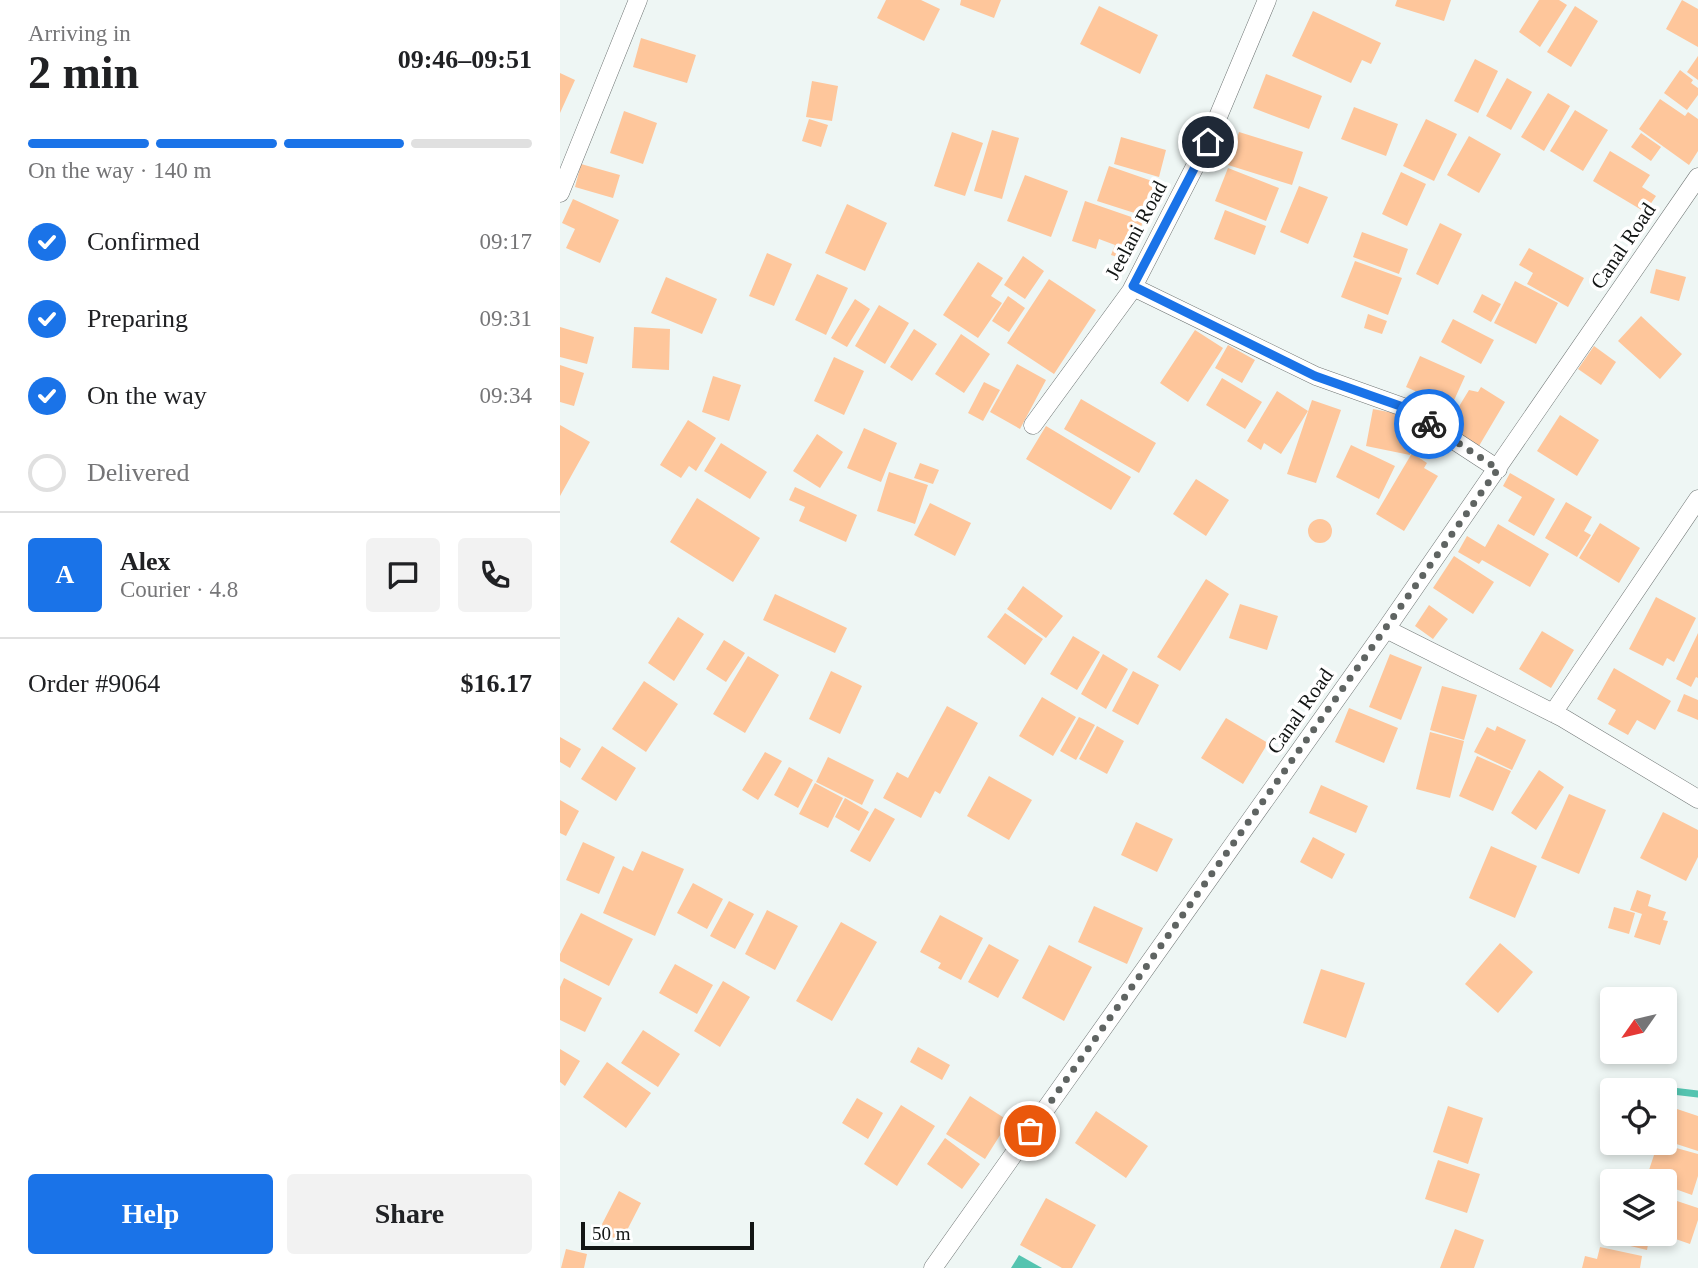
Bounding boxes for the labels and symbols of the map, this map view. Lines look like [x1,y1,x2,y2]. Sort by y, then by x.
pin [1178,112,1238,172]
street label: Jeelani Road [1100,176,1172,283]
street label: Canal Road [1585,198,1661,294]
courier [1394,389,1464,459]
street label: Canal Road [1262,663,1338,758]
north arrow [1600,987,1676,1064]
pin [1000,1101,1060,1161]
scale bar [581,1219,754,1251]

